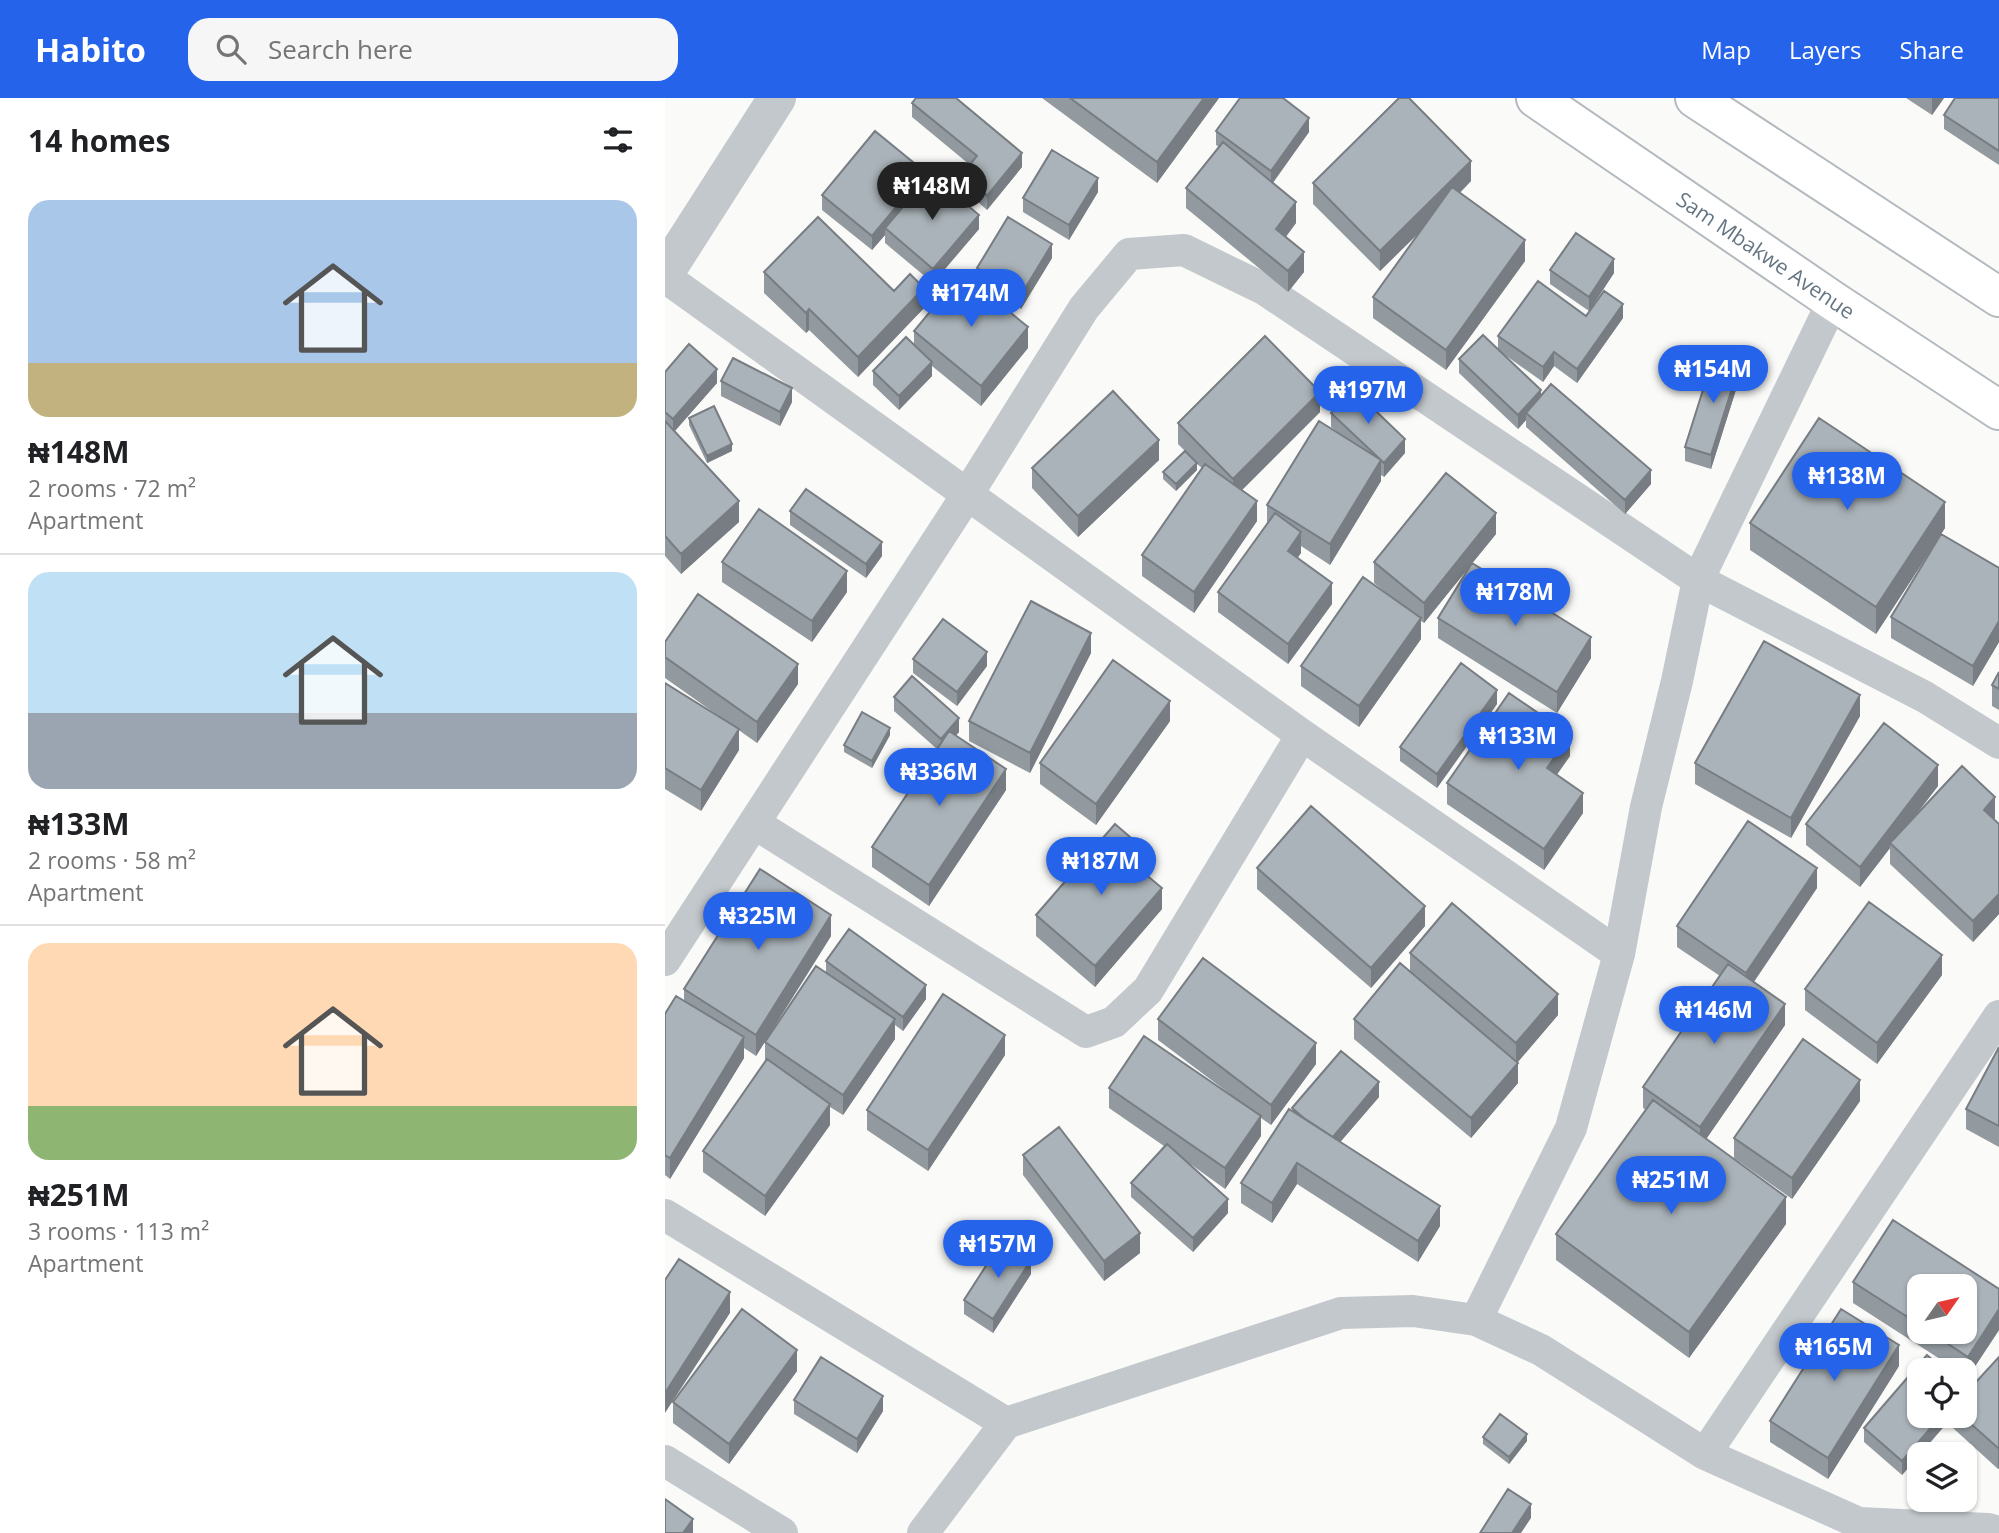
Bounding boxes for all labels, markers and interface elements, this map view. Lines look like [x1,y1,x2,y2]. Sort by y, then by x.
search box [188,18,678,81]
text: Habito [35,27,146,72]
icon: search [212,30,250,68]
text: Search here [268,31,413,67]
text: Map [1701,33,1751,66]
text: Layers [1789,33,1862,66]
text: Share [1900,33,1964,66]
text: 14 homes [28,120,171,161]
icon: filters [599,121,637,159]
pin: ₦148M [883,162,981,222]
text: ₦148M [893,169,971,201]
street label: Sam Mbakwe Avenue [1671,185,1861,325]
icon: home [270,245,396,371]
pin: ₦174M [922,270,1020,329]
text: ₦174M [932,276,1010,308]
pin: ₦154M [1664,345,1762,405]
text: ₦154M [1674,352,1752,384]
pin: ₦197M [1319,366,1417,426]
text: ₦197M [1329,373,1407,405]
text: ₦148M [28,431,129,472]
pin: ₦138M [1798,452,1896,512]
text: ₦138M [1808,459,1886,491]
text: 2 rooms · 72 m² [28,472,196,504]
text: Apartment [28,504,144,536]
pin: ₦178M [1466,568,1564,628]
text: ₦178M [1476,575,1554,607]
icon: home [270,617,396,743]
pin: ₦133M [1469,712,1567,772]
text: ₦133M [1479,719,1557,751]
pin: ₦336M [890,748,988,808]
text: ₦336M [900,755,978,787]
text: ₦133M [28,803,129,844]
pin: ₦187M [1052,838,1150,897]
text: 2 rooms · 58 m² [28,844,196,876]
text: ₦187M [1062,844,1140,876]
text: Apartment [28,876,144,908]
pin: ₦325M [709,892,807,952]
text: ₦325M [719,899,797,931]
pin: ₦146M [1665,986,1763,1046]
icon: home [270,988,396,1114]
text: ₦146M [1675,993,1753,1025]
pin: ₦251M [1622,1156,1720,1216]
text: ₦251M [1632,1163,1710,1195]
text: ₦251M [28,1174,129,1215]
text: 3 rooms · 113 m² [28,1215,209,1247]
pin: ₦157M [949,1220,1047,1280]
text: ₦157M [959,1227,1037,1259]
text: Apartment [28,1247,144,1279]
north arrow [1907,1274,1977,1344]
map controls [1907,1274,1977,1512]
pin: ₦165M [1785,1324,1883,1383]
text: ₦165M [1795,1330,1873,1362]
button: locate [1907,1358,1977,1428]
button: layers [1907,1442,1977,1512]

